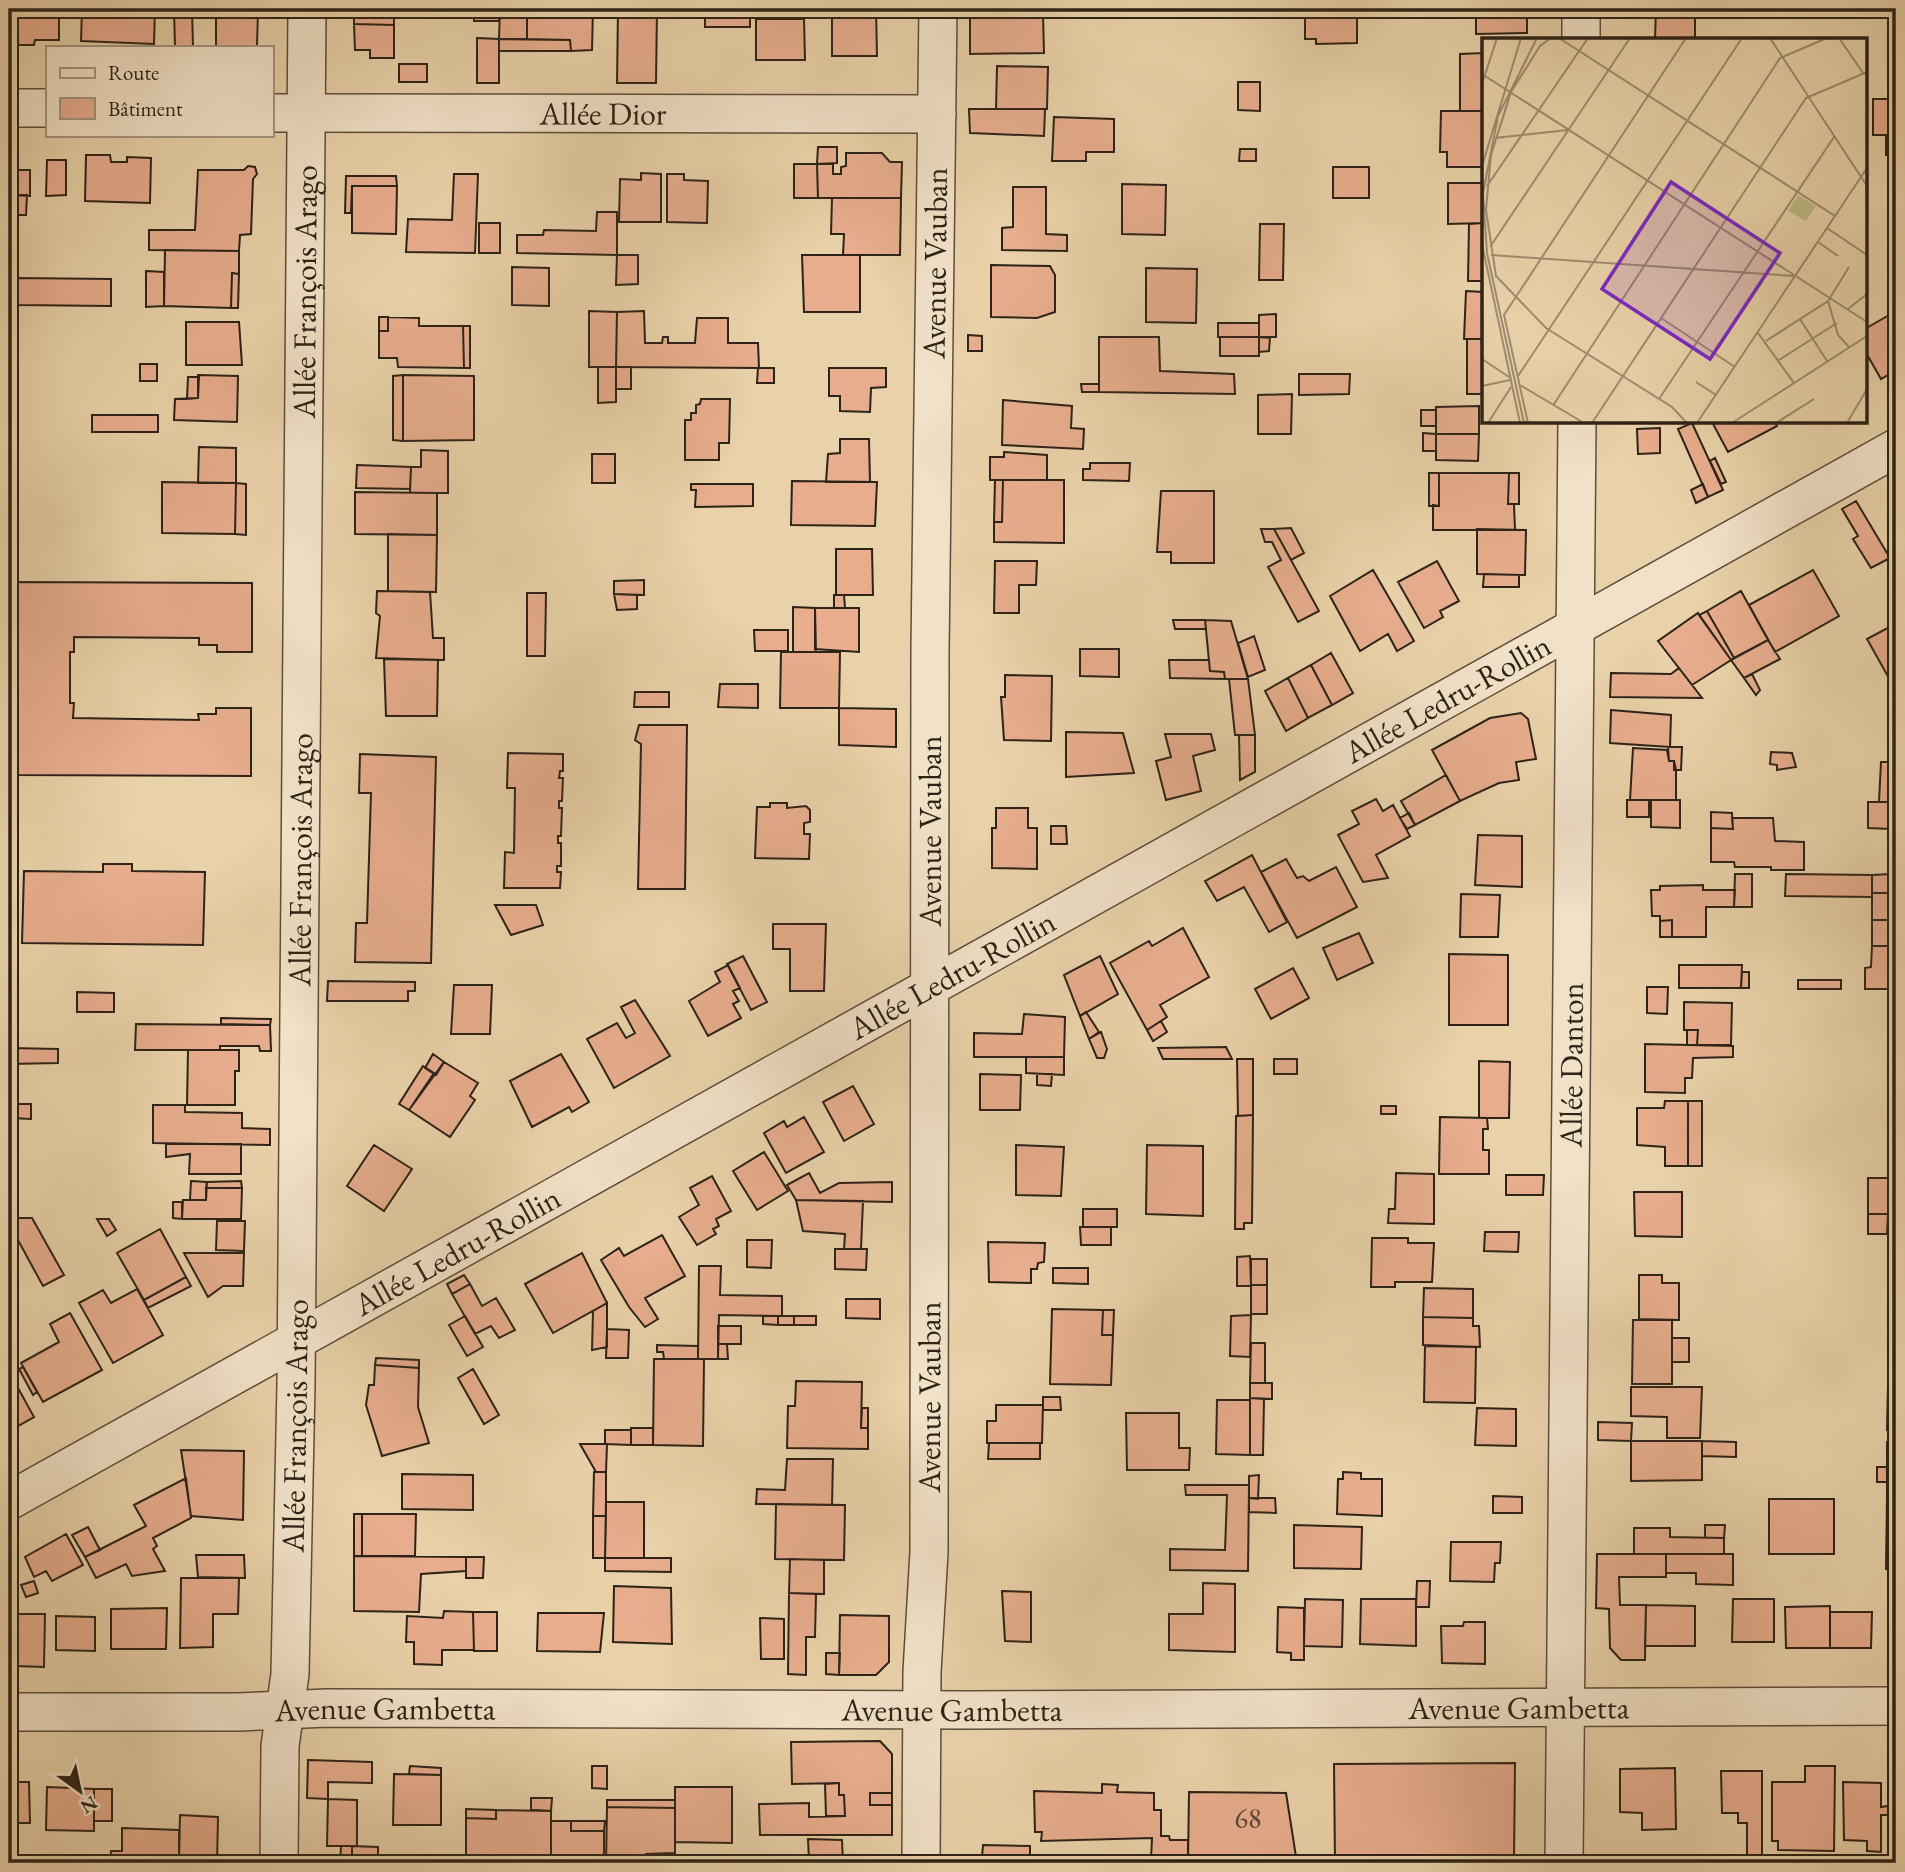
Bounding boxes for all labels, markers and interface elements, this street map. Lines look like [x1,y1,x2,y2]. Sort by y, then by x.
inset map [1482,38,1867,424]
legend [46,46,273,136]
text: Route [108,59,159,86]
street label: Allée Dior [538,92,667,135]
text: Bâtiment [108,95,183,122]
street label: Allée François Arago [283,165,327,420]
street label: Avenue Vauban [913,167,957,360]
street label: Allée Ledru-Rollin [1336,624,1558,773]
street label: Allée François Arago [278,733,322,988]
street label: Avenue Vauban [909,735,951,928]
street label: Allée Ledru-Rollin [840,900,1063,1050]
street label: Allée Danton [1549,982,1593,1149]
street label: Allée Ledru-Rollin [345,1177,568,1326]
street label: Allée François Arago [271,1299,318,1554]
street label: Avenue Vauban [908,1301,950,1494]
street label: Avenue Gambetta [1407,1686,1630,1729]
street label: Avenue Gambetta [272,1687,496,1731]
street label: Avenue Gambetta [840,1689,1063,1731]
north arrow [46,1756,116,1826]
text: N [75,1790,102,1820]
house number: 68 [1235,1800,1261,1836]

